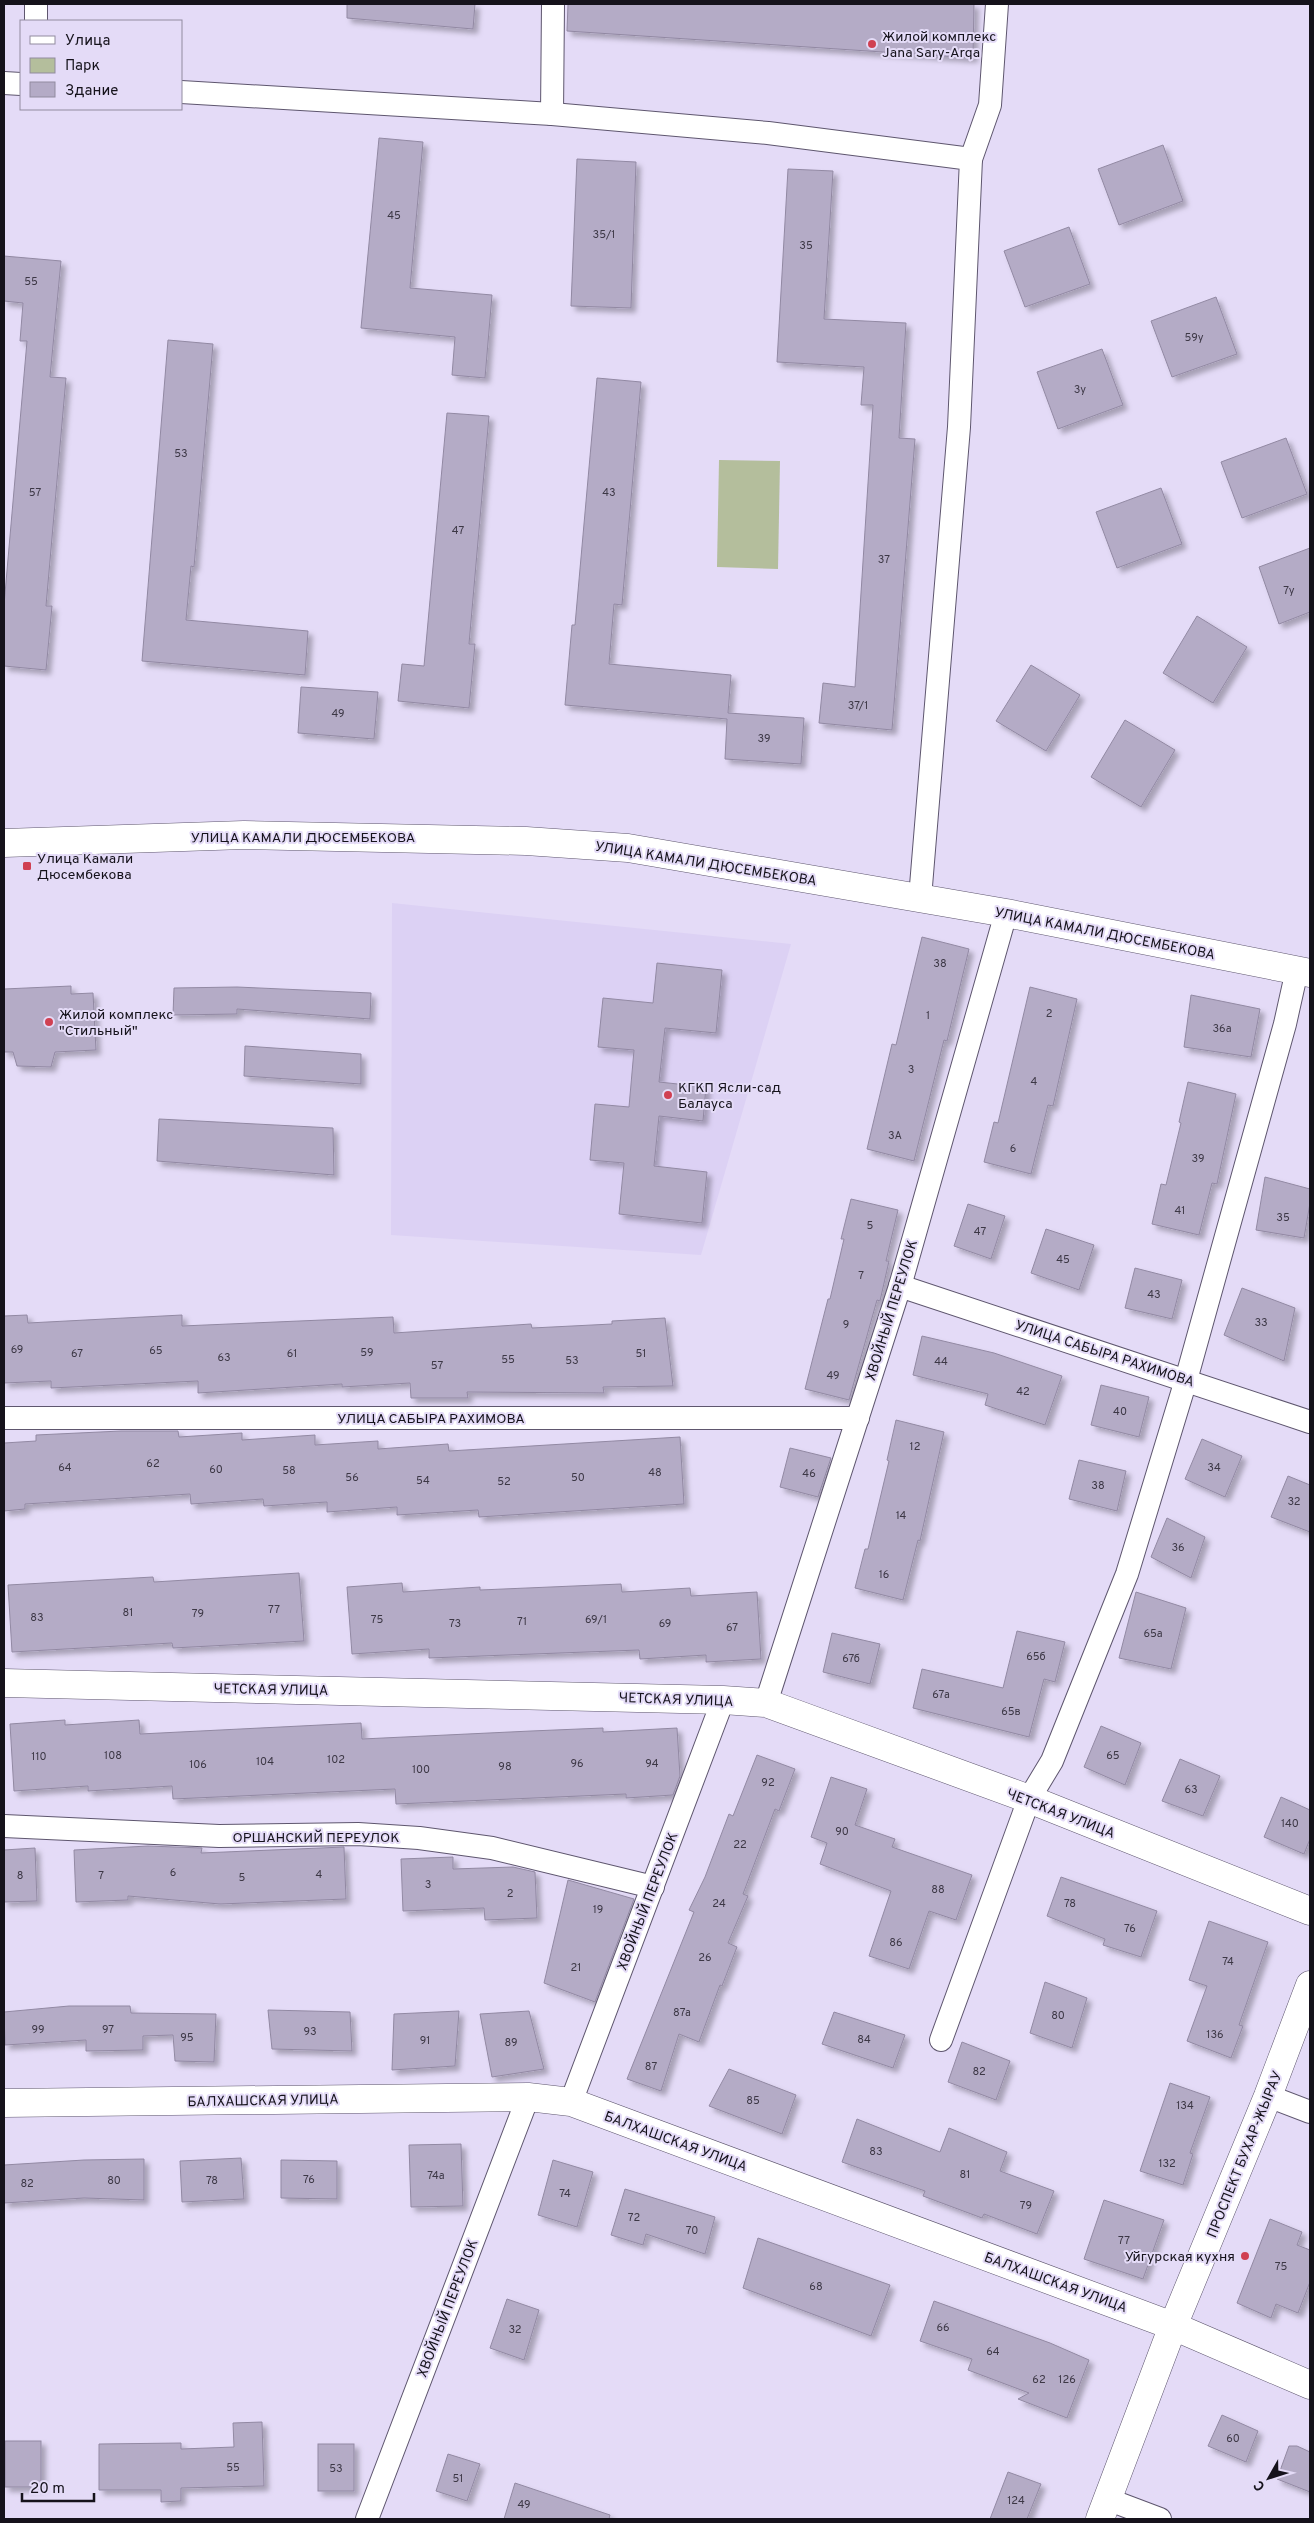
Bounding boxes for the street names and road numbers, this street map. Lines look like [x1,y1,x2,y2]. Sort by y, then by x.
street label: УЛИЦА КАМАЛИ ДЮСЕМБЕКОВА [191,830,415,847]
street label: УЛИЦА КАМАЛИ ДЮСЕМБЕКОВА [594,839,818,890]
street label: УЛИЦА КАМАЛИ ДЮСЕМБЕКОВА [993,905,1216,964]
street label: ХВОЙНЫЙ ПЕРЕУЛОК [862,1238,922,1383]
street label: УЛИЦА САБЫРА РАХИМОВА [1013,1317,1196,1391]
street label: УЛИЦА САБЫРА РАХИМОВА [337,1411,525,1428]
street label: ЧЕТСКАЯ УЛИЦА [213,1681,329,1700]
street label: ЧЕТСКАЯ УЛИЦА [618,1690,734,1711]
street label: ЧЕТСКАЯ УЛИЦА [1004,1786,1117,1843]
street label: ОРШАНСКИЙ ПЕРЕУЛОК [233,1829,399,1847]
street label: ХВОЙНЫЙ ПЕРЕУЛОК [613,1830,683,1973]
street label: ПРОСПЕКТ БУХАР-ЖЫРАУ [1204,2069,1287,2241]
street label: БАЛХАШСКАЯ УЛИЦА [187,2092,339,2111]
street label: БАЛХАШСКАЯ УЛИЦА [602,2109,749,2176]
street label: ХВОЙНЫЙ ПЕРЕУЛОК [413,2237,483,2380]
street label: БАЛХАШСКАЯ УЛИЦА [982,2250,1129,2317]

